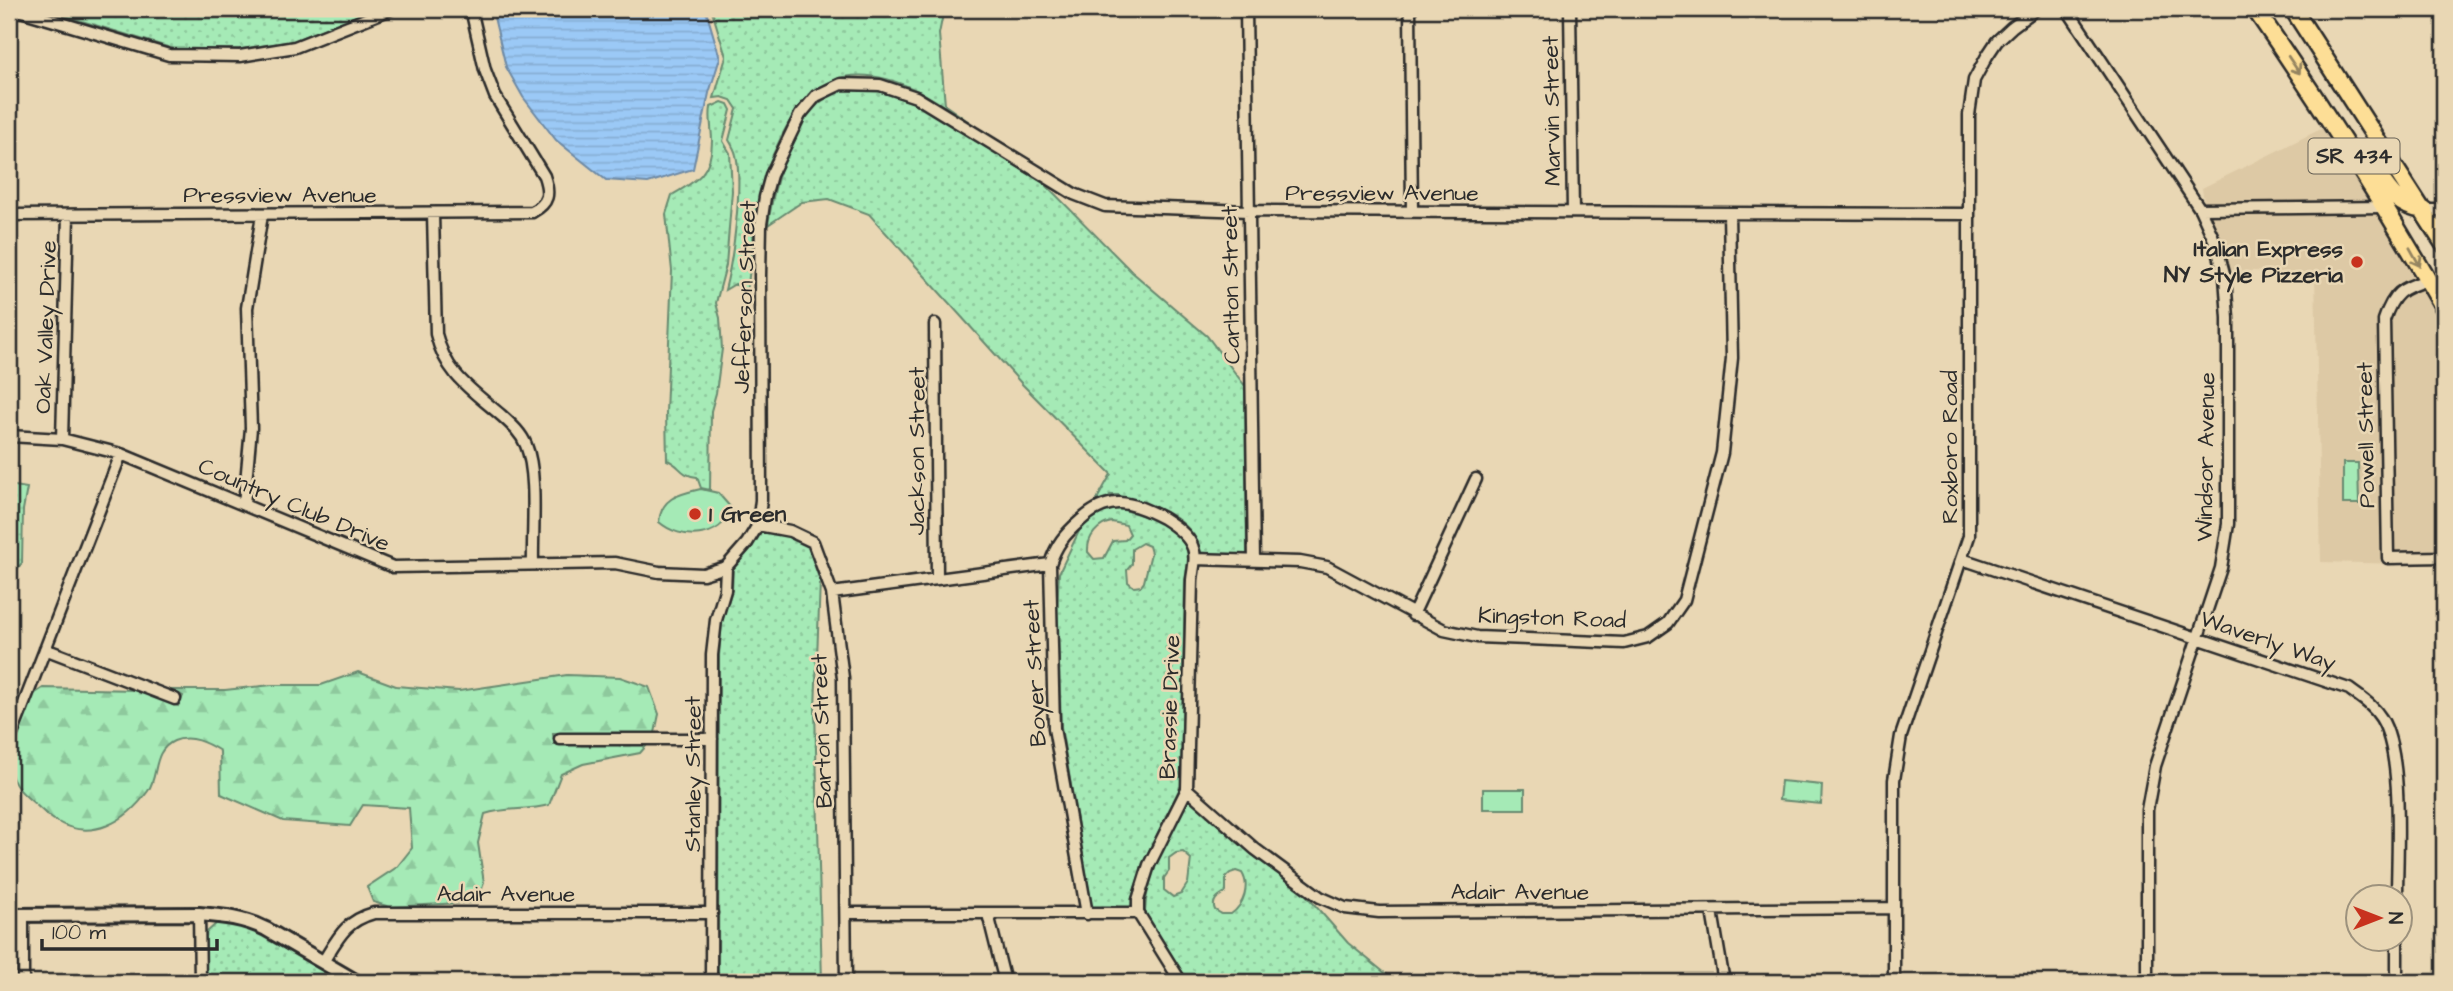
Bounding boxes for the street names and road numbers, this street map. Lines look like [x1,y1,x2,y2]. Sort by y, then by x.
street label: Marvin Street [1535,35,1569,187]
road number: SR 434 [2308,138,2400,174]
street label: Pressview Avenue [1285,177,1479,209]
street label: Pressview Avenue [183,179,377,211]
street label: Jefferson Street [726,199,764,394]
street label: Carlton Street [1214,205,1248,364]
street label: Oak Valley Drive [27,240,66,414]
street label: Powell Street [2349,361,2383,508]
street label: Jackson Street [901,366,933,535]
street label: Roxboro Road [1934,370,1966,524]
street label: Windsor Avenue [2189,372,2223,542]
street label: Country Club Drive [193,450,395,561]
street label: Boyer Street [1015,598,1056,747]
street label: Kingston Road [1477,599,1627,638]
street label: Waverly Way [2195,603,2341,680]
street label: Brassie Drive [1151,634,1189,780]
street label: Barton Street [803,652,841,809]
street label: Stanley Street [677,695,710,852]
street label: Adair Avenue [1451,876,1589,908]
street label: Adair Avenue [437,878,575,910]

